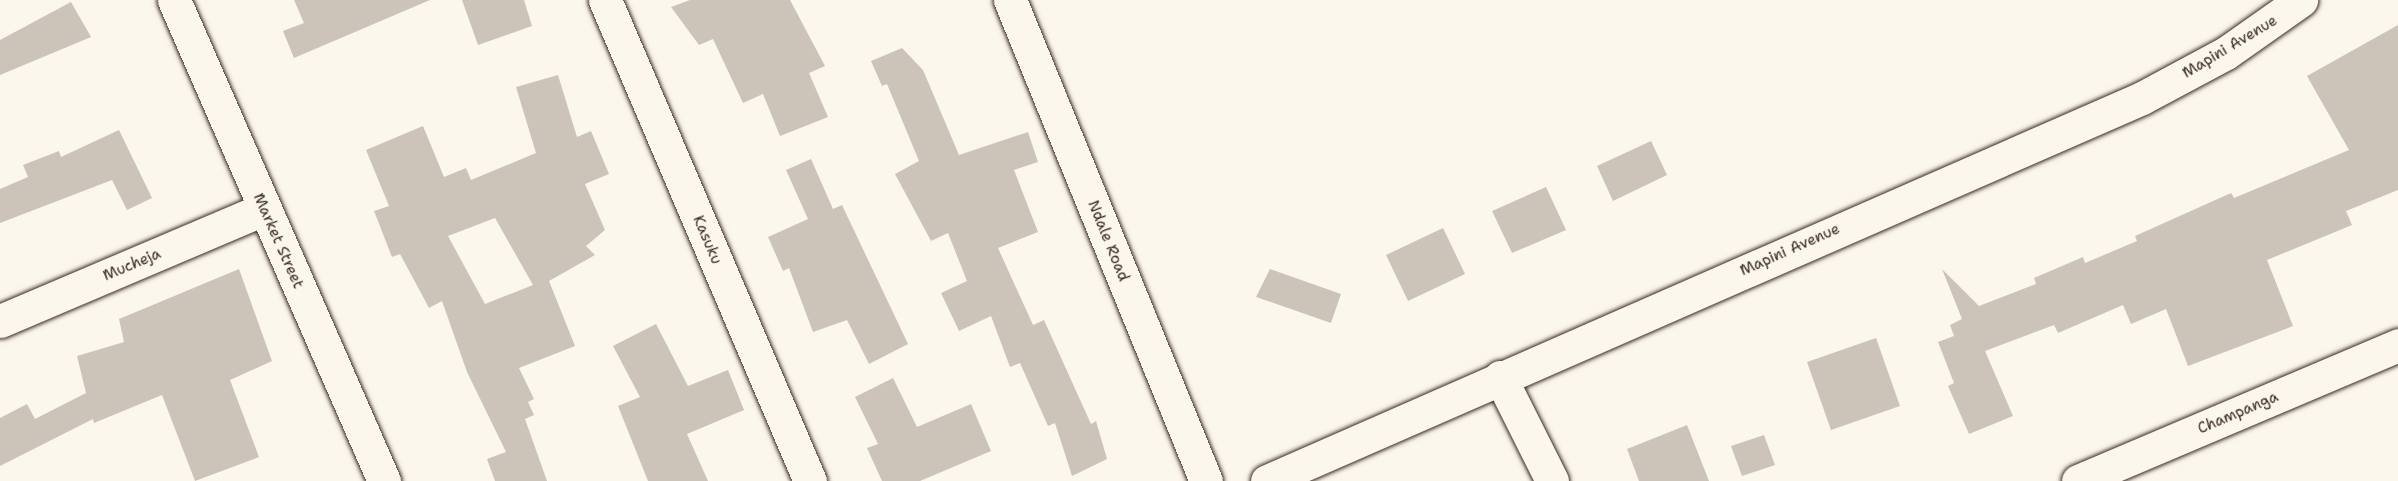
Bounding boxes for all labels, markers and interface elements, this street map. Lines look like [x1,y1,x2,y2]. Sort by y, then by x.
street label: Mapini Avenue [2179,12,2281,82]
street label: Market Street [249,191,307,291]
street label: Ndale Road [1084,198,1132,284]
street label: Kasuku [689,213,725,267]
street label: Mapini Avenue [1737,220,1843,280]
street label: Mucheja [100,245,164,285]
street label: Champanga [2195,388,2281,438]

